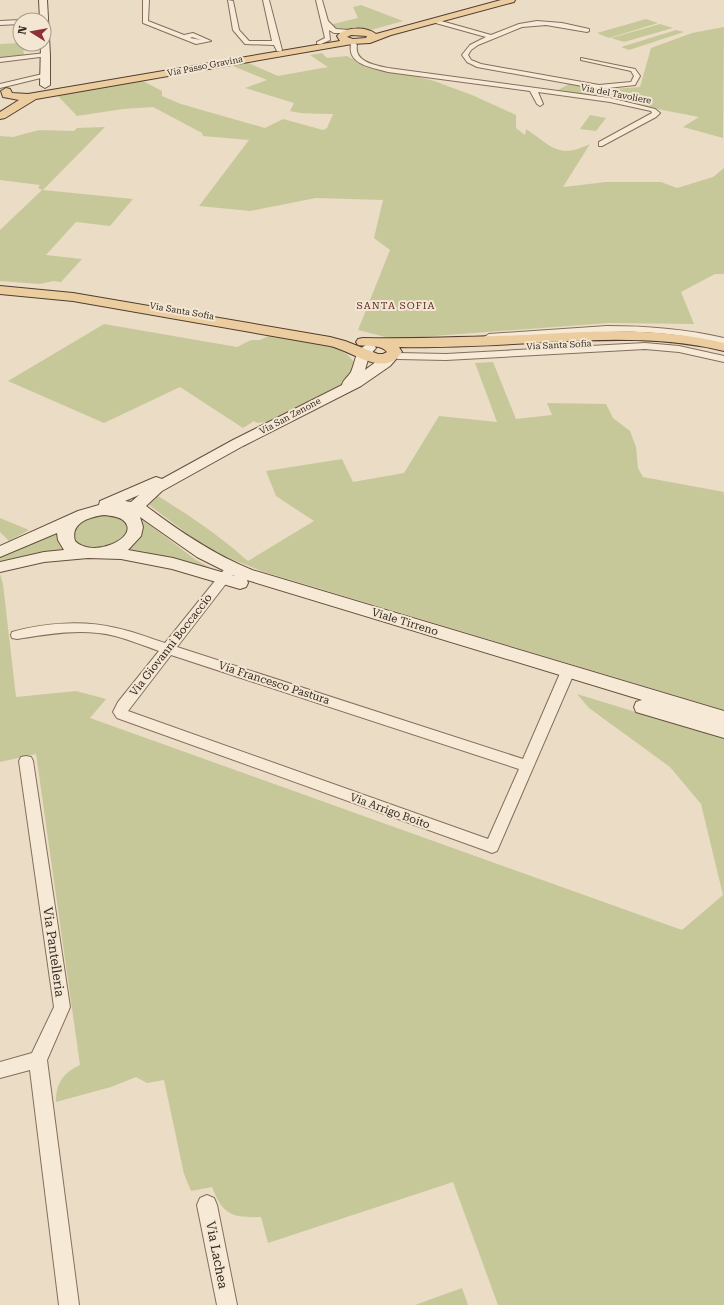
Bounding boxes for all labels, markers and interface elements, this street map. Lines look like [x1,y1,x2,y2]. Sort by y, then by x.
north arrow [12,12,52,52]
text: N [15,24,30,36]
street label: Via Passo Gravina [166,54,244,78]
street label: Via del Tavoliere [580,82,652,106]
street label: Via Santa Sofia [149,300,215,322]
district label: SANTA SOFIA [357,300,435,311]
street label: Via Santa Sofia [526,338,592,352]
street label: Via San Zenone [258,396,322,436]
street label: Via Giovanni Boccaccio [127,591,215,699]
street label: Viale Tirreno [370,606,440,638]
street label: Via Francesco Pastura [217,659,331,707]
street label: Via Arrigo Boito [348,791,432,832]
street label: Via Pantelleria [40,906,68,998]
street label: Via Lachea [203,1220,231,1290]

